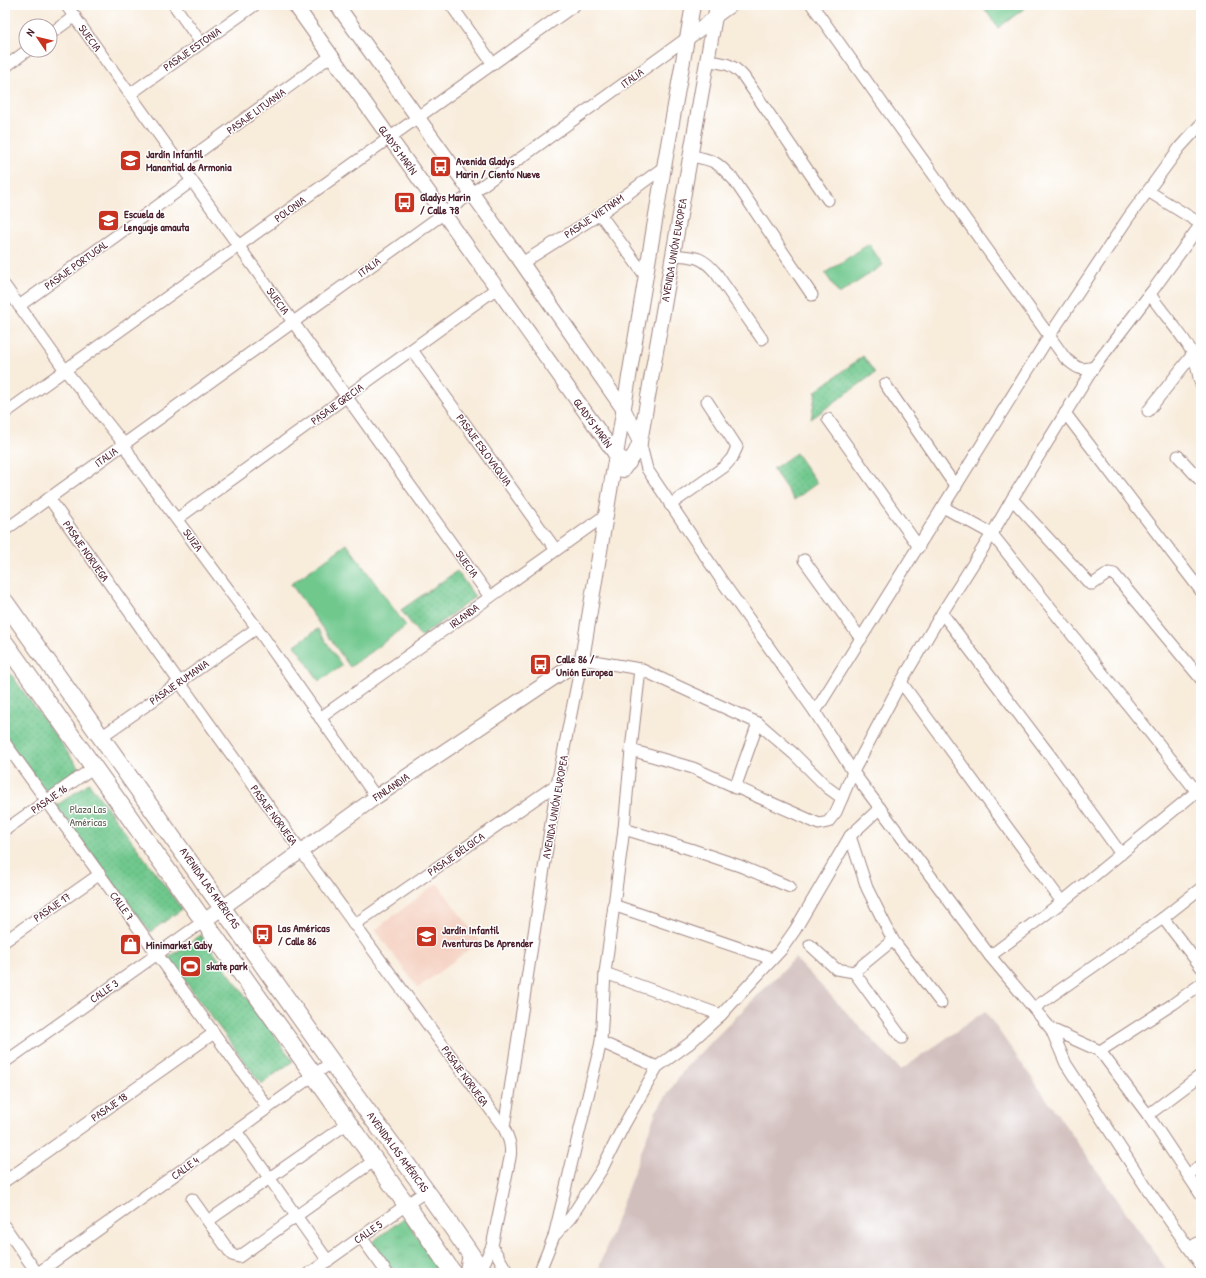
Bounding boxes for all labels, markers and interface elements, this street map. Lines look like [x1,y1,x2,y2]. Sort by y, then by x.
north arrow [18,18,58,58]
street label: SUECIA [76,22,105,55]
street label: PASAJE ESTONIA [160,24,224,74]
text: N [22,26,37,39]
street label: ITALIA [618,65,647,91]
street label: PASAJE LITUANIA [224,85,289,137]
street label: GLADYS MARÍN [375,123,421,178]
school or university icon: Jardín Infantil Manantial de Armonia [117,147,143,173]
place label: Jardín Infantil Manantial de Armonia [146,147,232,174]
bus stop icon: Avenida Gladys Marin / Ciento Nueve [427,154,453,180]
place label: Avenida Gladys Marin / Ciento Nueve [456,154,541,181]
bus stop icon: Gladys Marin / Calle 78 [392,190,418,216]
place label: Gladys Marin / Calle 78 [420,190,471,217]
street label: PASAJE VIETNAM [561,191,627,241]
street label: POLONIA [272,193,309,225]
street label: AVENIDA UNIÓN EUROPEA [658,197,690,303]
school or university icon: Escuela de Lenguaje amauta [95,207,121,233]
place label: Escuela de Lenguaje amauta [124,207,190,235]
street label: PASAJE PORTUGAL [42,237,110,293]
street label: ITALIA [355,254,384,280]
street label: SUECIA [264,285,293,318]
street label: PASAJE GRECIA [308,380,367,428]
street label: GLADYS MARÍN [570,396,616,451]
street label: PASAJE ESLOVAQUIA [453,411,515,489]
street label: ITALIA [92,444,121,470]
street label: PASAJE NORUEGA [60,518,112,585]
street label: SUIZA [180,526,206,555]
street label: SUECIA [453,548,482,581]
street label: IRLANDA [446,600,482,632]
bus stop icon: Calle 86 / Unión Europea [527,652,553,678]
place label: Calle 86 / Unión Europea [556,652,613,680]
street label: PASAJE RUMANIA [147,656,212,708]
street label: AVENIDA UNIÓN EUROPEA [539,754,571,860]
street label: FINLANDIA [369,769,412,805]
street label: PASAJE 16 [28,781,70,816]
street label: PASAJE NORUEGA [247,782,301,848]
park label: Plaza Las Américas [70,802,106,829]
street label: PASAJE BÉLGICA [425,829,488,879]
street label: AVENIDA LAS AMÉRICAS [177,845,243,931]
street label: PASAJE 17 [31,889,73,925]
street label: CALLE 7 [107,889,137,923]
bus stop icon: Las Américas / Calle 86 [249,921,275,947]
place label: Las Américas / Calle 86 [278,921,331,948]
school or university icon: Jardín Infantil Aventuras De Aprender [414,923,440,949]
place label: Jardín Infantil Aventuras De Aprender [442,923,534,951]
shop icon: Minimarket Gaby [118,932,144,958]
place label: Minimarket Gaby [146,938,213,953]
sports icon: skate park [178,953,204,979]
place label: skate park [206,959,248,974]
street label: CALLE 3 [87,976,121,1006]
street label: PASAJE NORUEGA [438,1043,492,1109]
street label: PASAJE 18 [88,1089,130,1125]
street label: AVENIDA LAS AMÉRICAS [364,1109,432,1195]
street label: CALLE 4 [168,1153,202,1183]
street label: CALLE 5 [351,1217,385,1247]

